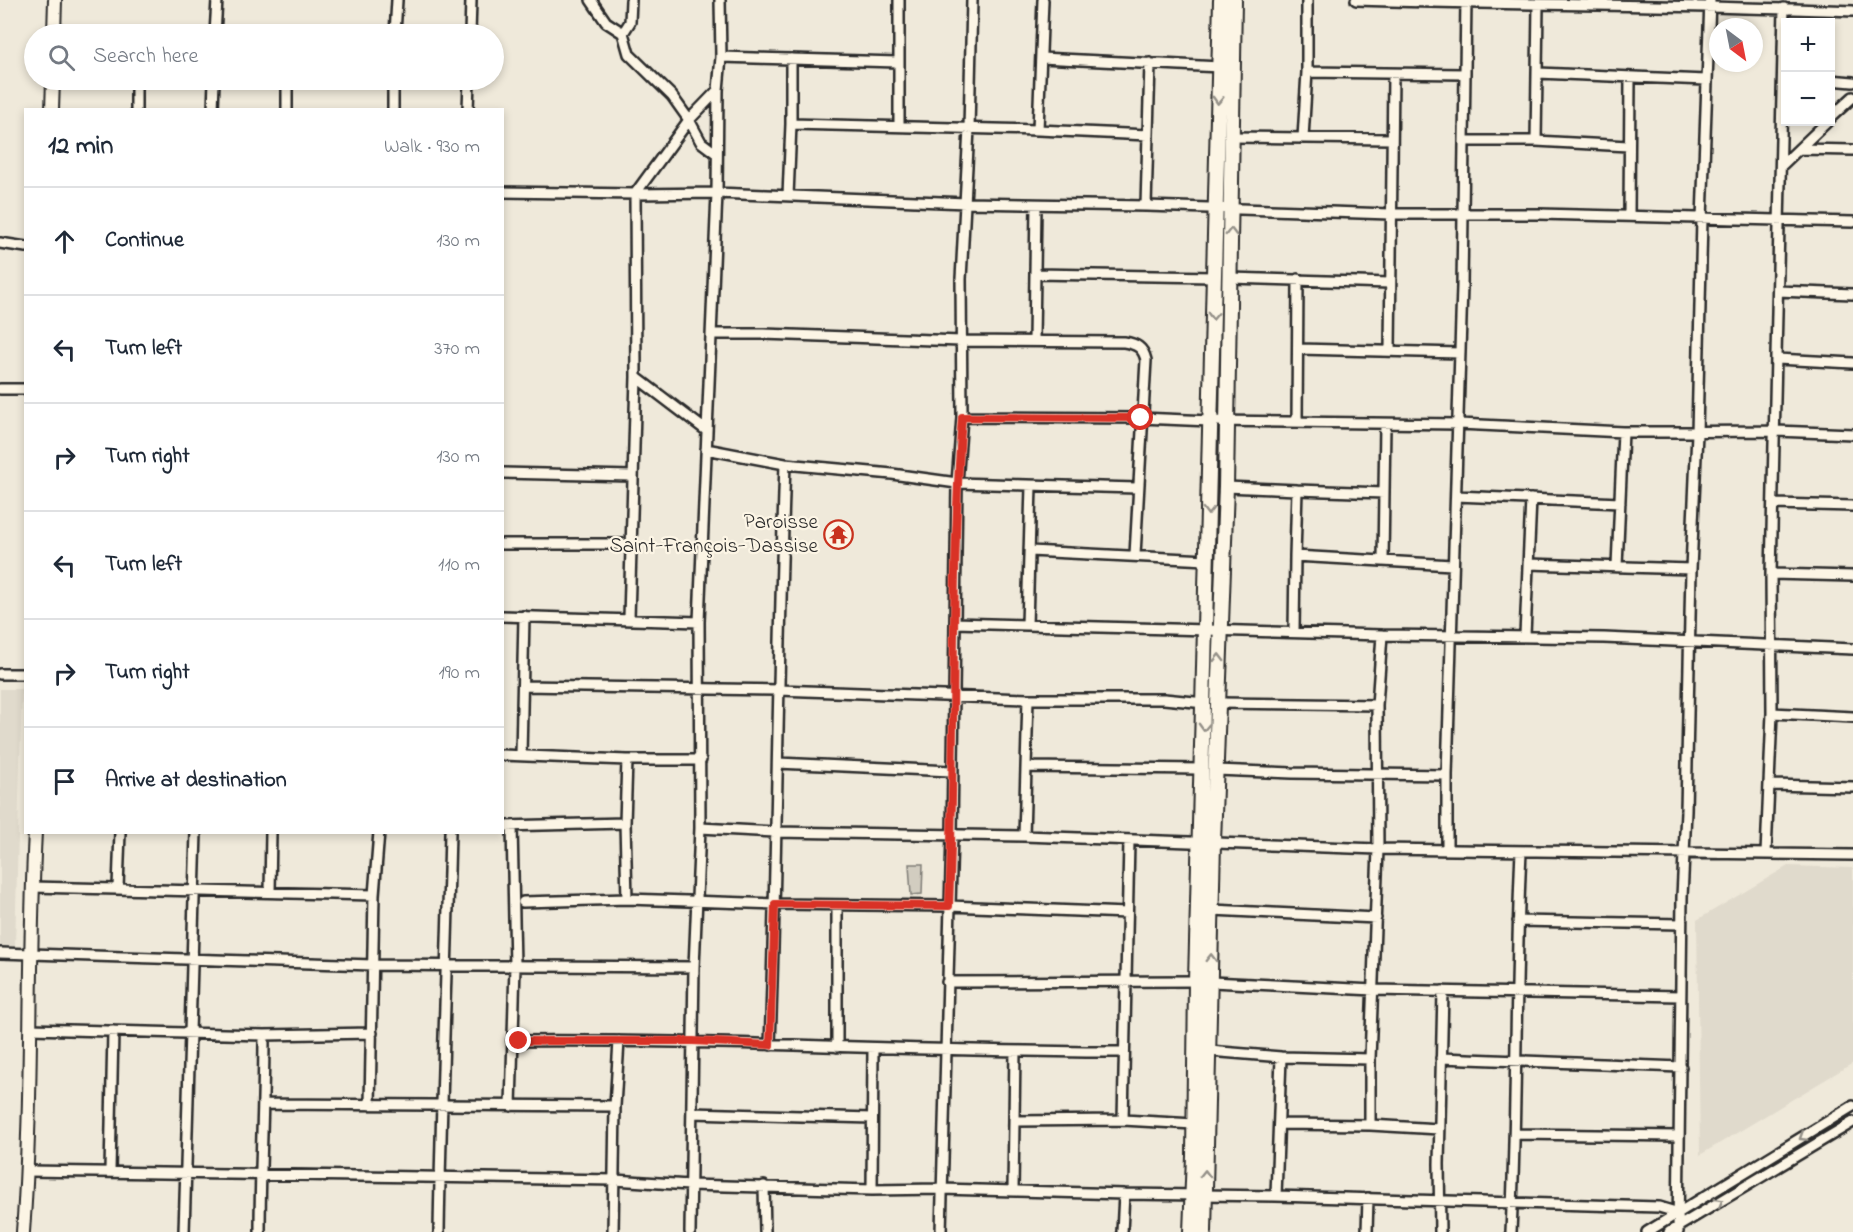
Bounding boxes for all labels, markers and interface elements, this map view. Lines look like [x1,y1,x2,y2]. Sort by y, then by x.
north arrow [1709,18,1763,72]
map controls [1781,18,1835,126]
button: + [1781,18,1835,72]
search box [24,24,504,90]
icon: search [45,41,78,74]
text: Search here [93,41,198,73]
button: − [1781,72,1835,126]
one-way arrow [1212,96,1225,105]
text: 12 min [48,128,113,166]
text: Walk · 930 m [384,133,480,162]
icon: ahead [48,225,81,258]
text: Continue [105,225,184,257]
text: 130 m [436,227,480,256]
one-way arrow [1225,227,1238,236]
one-way arrow [1207,312,1219,321]
icon: left [48,333,81,366]
text: Turn left [105,333,182,365]
text: 370 m [434,335,480,364]
route start [1127,404,1153,430]
icon: right [48,441,81,474]
text: Turn right [105,441,190,473]
text: 130 m [436,443,480,472]
one-way arrow [1202,507,1214,516]
place label: Paroisse Saint-François-Dassise [609,508,819,562]
temple icon: Paroisse Saint-François-Dassise [823,519,855,551]
icon: left [48,549,81,582]
text: Turn left [105,549,182,581]
text: 110 m [438,551,480,580]
one-way arrow [1213,653,1226,662]
icon: right [48,657,81,690]
text: Turn right [105,657,190,689]
text: 190 m [438,659,480,688]
one-way arrow [1197,723,1210,732]
icon: arrive [48,765,81,798]
text: Arrive at destination [105,765,287,797]
one-way arrow [1205,953,1218,962]
route end [505,1027,531,1053]
one-way arrow [1799,1129,1809,1141]
one-way arrow [1199,1169,1212,1178]
one-way arrow [1713,1197,1723,1209]

